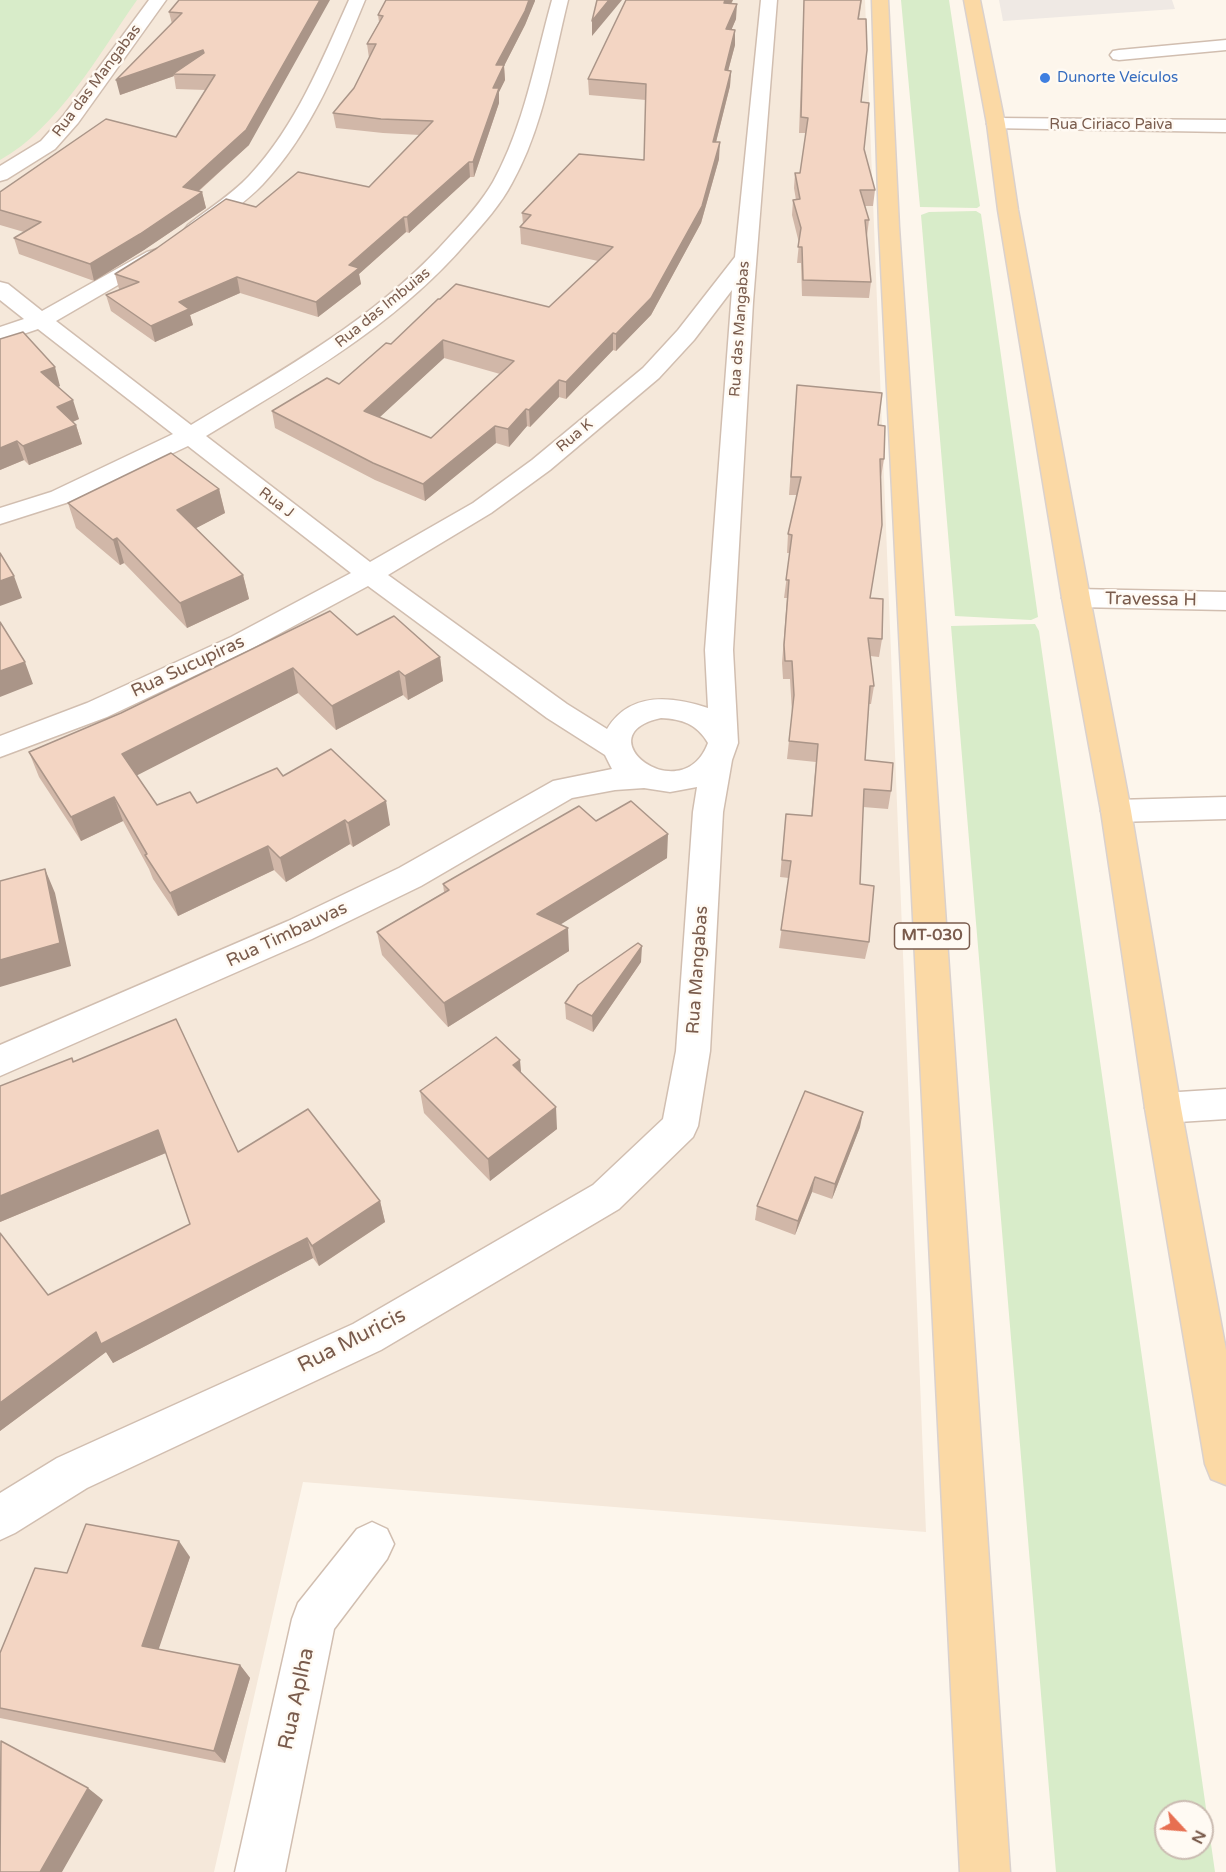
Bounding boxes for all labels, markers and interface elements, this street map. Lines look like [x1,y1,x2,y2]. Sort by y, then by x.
street label: Rua das Mangabas [49,21,145,141]
place label: Dunorte Veículos [1057,69,1178,87]
marker: Dunorte Veículos [1038,71,1052,85]
street label: Rua Ciriaco Paiva [1049,116,1173,134]
street label: Rua das Mangabas [726,260,754,398]
street label: Rua das Imbuias [332,264,434,352]
street label: Rua K [553,416,597,456]
street label: Rua J [255,484,297,522]
street label: Travessa H [1105,588,1197,612]
street label: Rua Sucupiras [128,631,248,703]
street label: Rua Timbauvas [223,898,351,972]
street label: Rua Mangabas [683,905,713,1035]
road number: MT-030 [894,923,970,949]
street label: Rua Muricis [294,1303,410,1379]
street label: Rua Aplha [274,1646,320,1752]
north arrow [1154,1800,1214,1860]
text: N [1187,1827,1210,1847]

